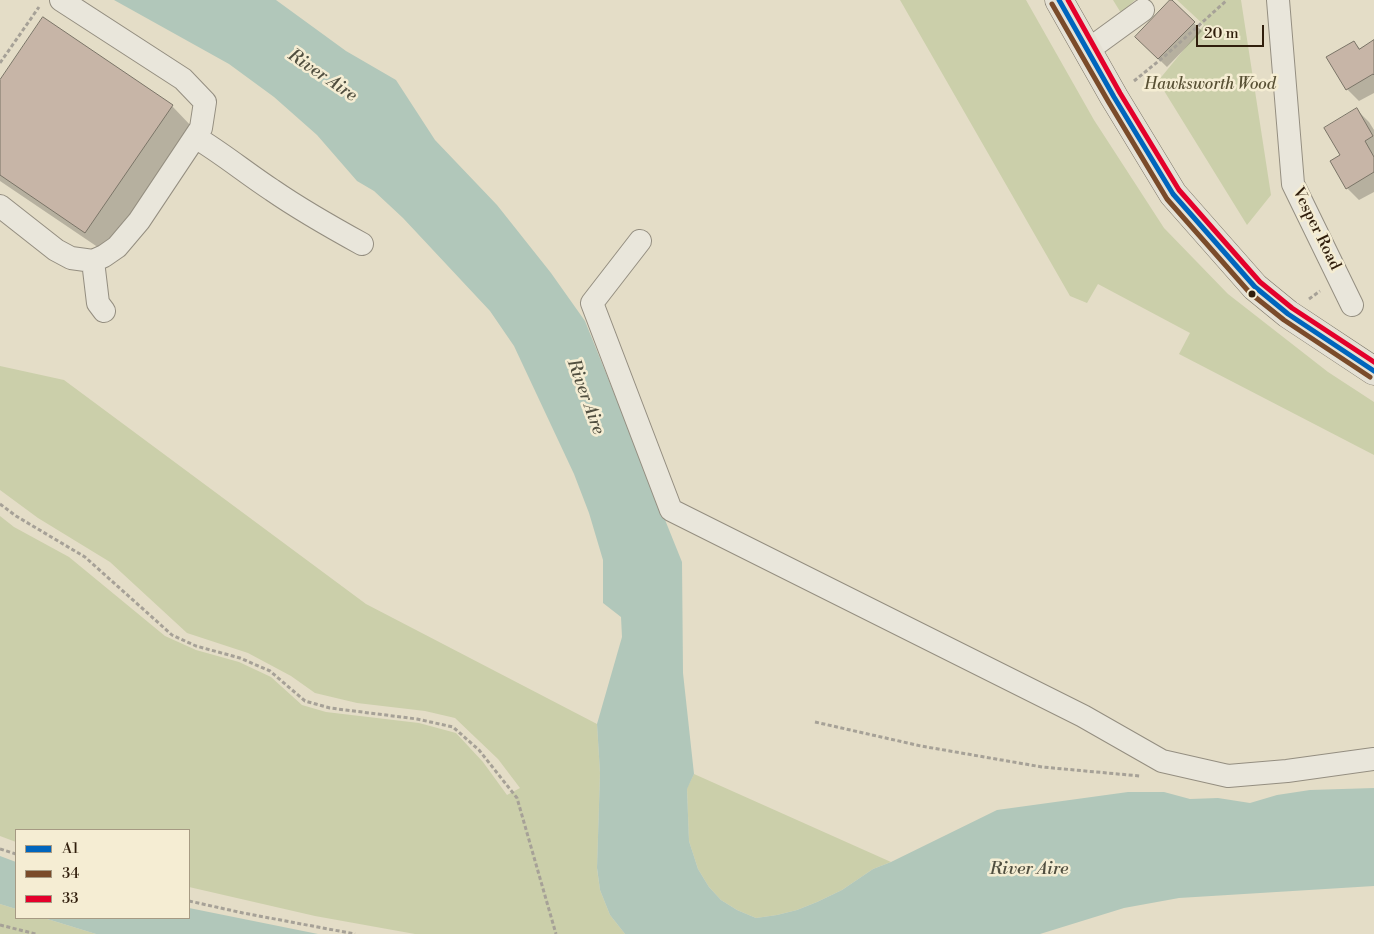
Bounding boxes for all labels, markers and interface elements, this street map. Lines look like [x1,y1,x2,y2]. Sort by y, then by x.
scale bar [1199,15,1266,47]
text: 20 m [1204,24,1239,43]
water label: River Aire [283,45,361,107]
park label: Hawksworth Wood [1144,75,1276,95]
street label: Vesper Road [1288,184,1344,274]
unlabelled marker [1247,289,1257,299]
water label: River Aire [561,356,609,438]
legend [15,829,190,919]
text: A1 [62,839,79,858]
water label: River Aire [990,859,1068,881]
text: 34 [62,864,79,883]
text: 33 [62,889,79,908]

